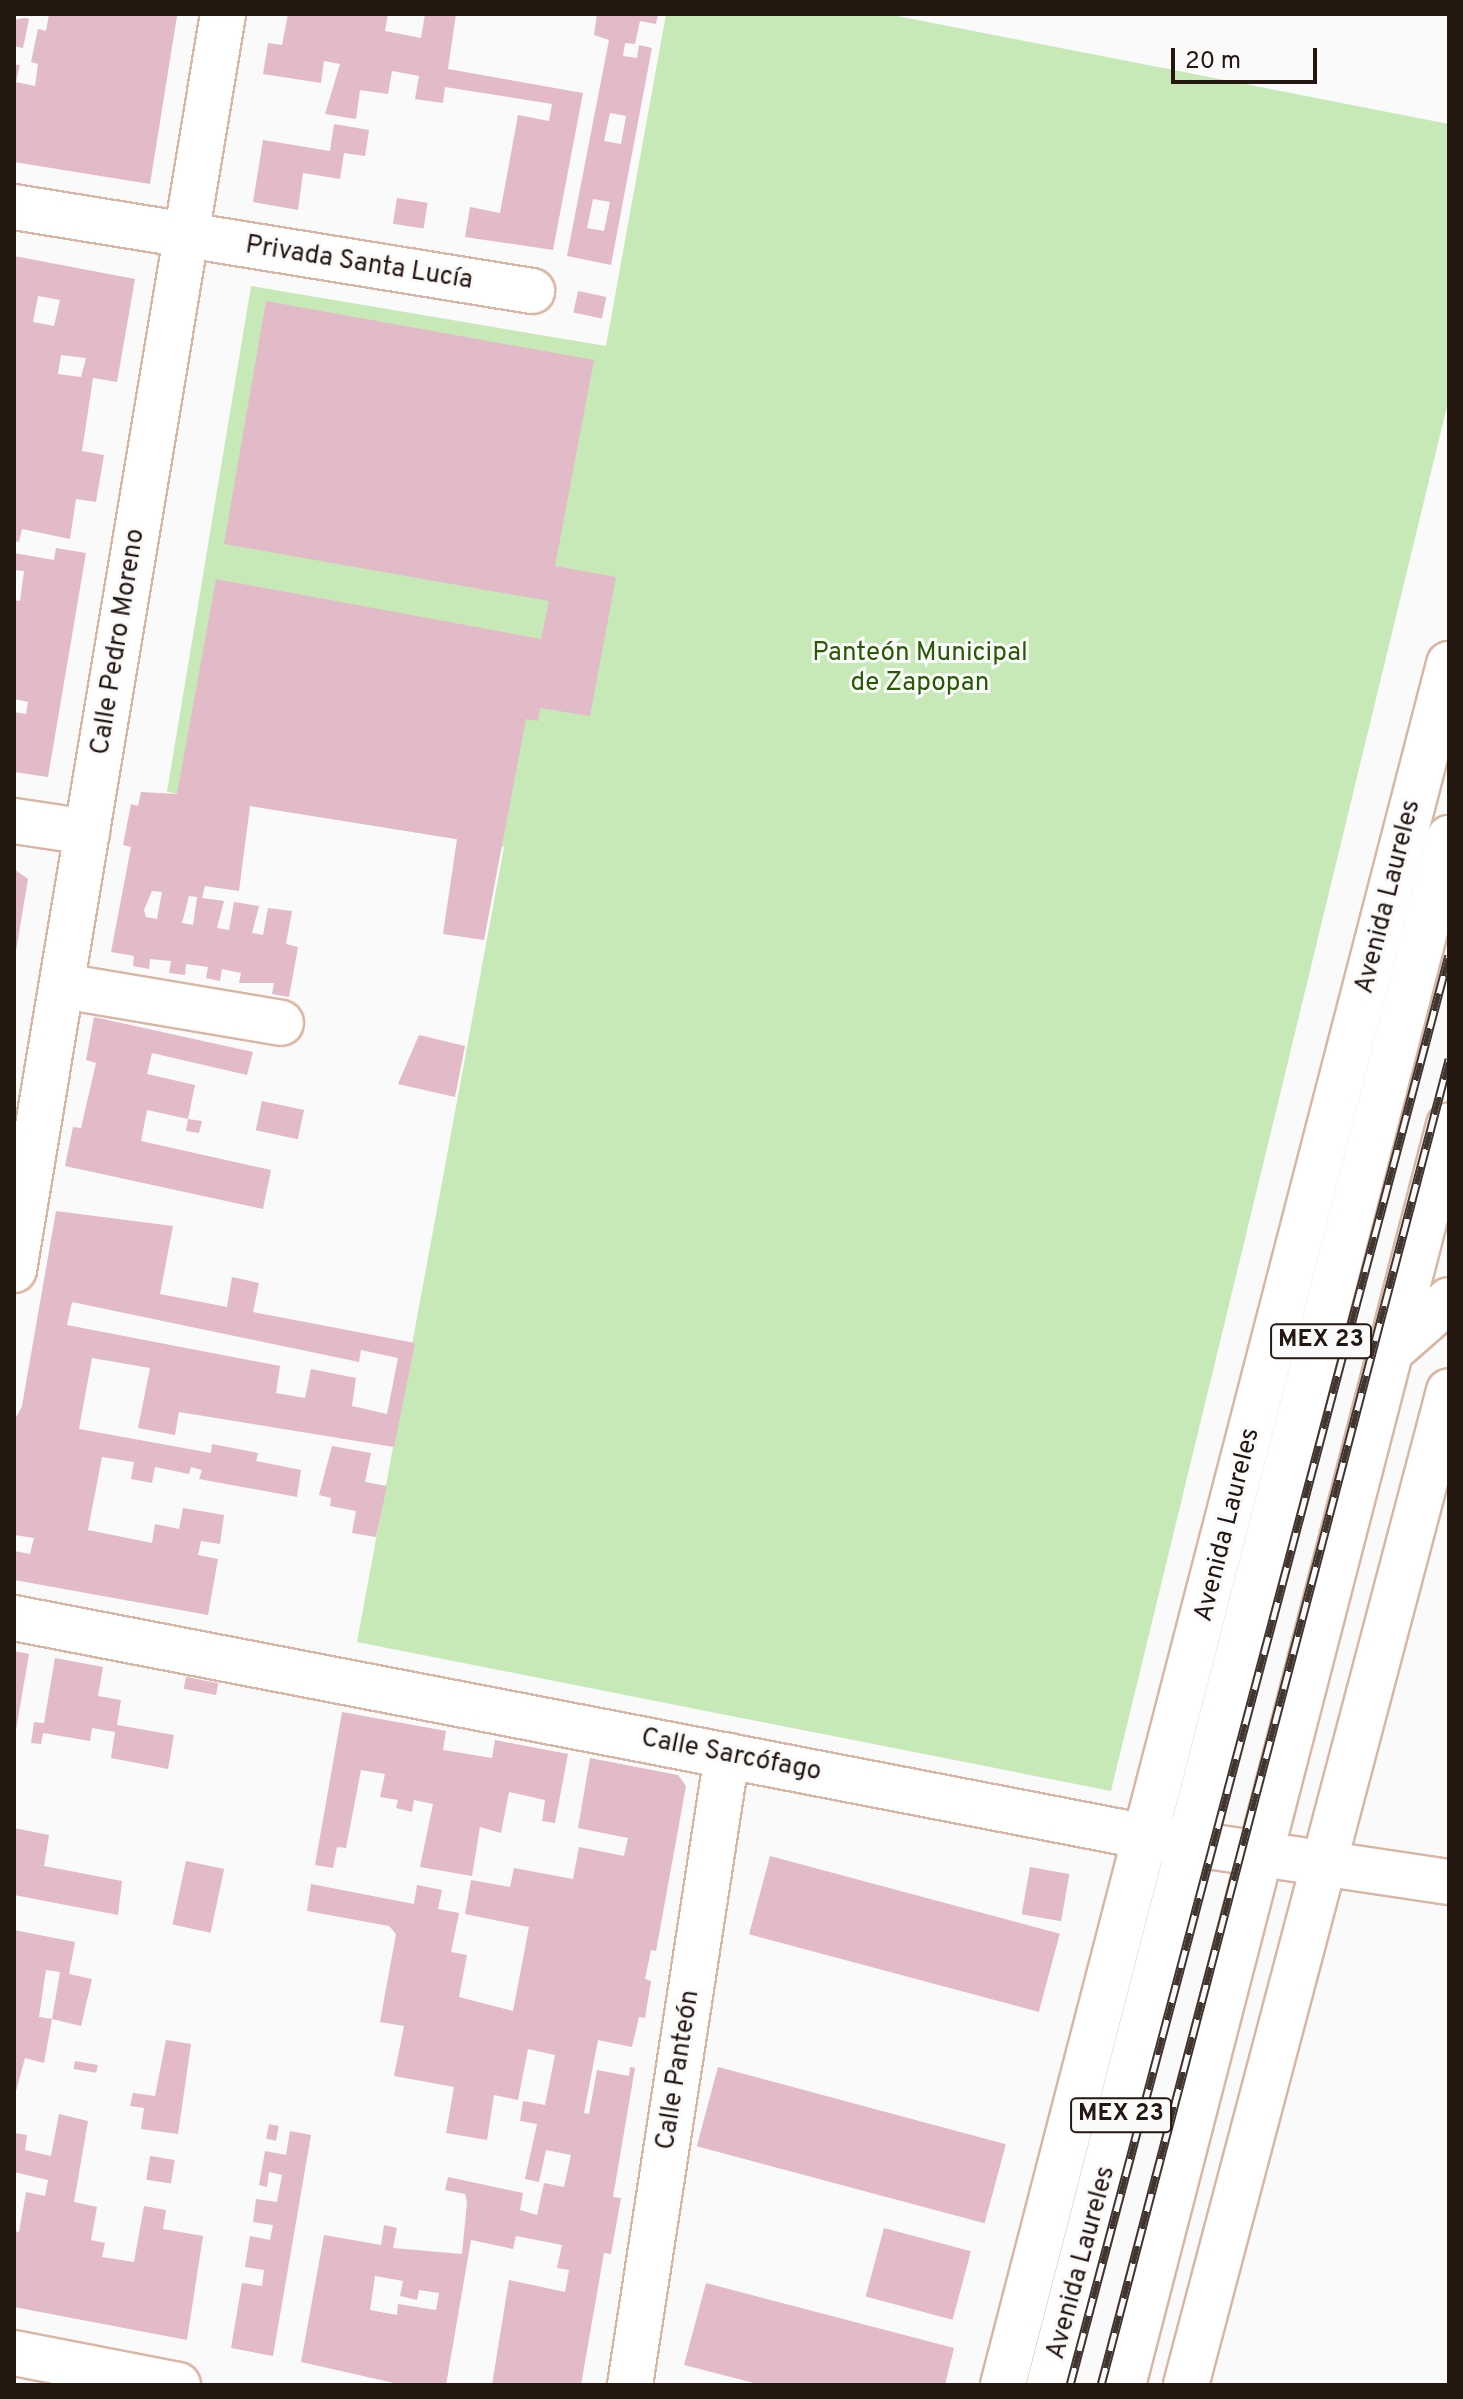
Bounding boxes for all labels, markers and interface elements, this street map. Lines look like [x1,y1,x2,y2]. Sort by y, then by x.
scale bar [1175,32,1321,82]
text: 20 m [1185,47,1241,77]
street label: Privada Santa Lucía [243,231,475,297]
street label: Calle Pedro Moreno [86,527,152,757]
park label: Panteón Municipal de Zapopan [812,638,1028,700]
street label: Avenida Laureles [1350,797,1428,997]
road number: MEX 23 [1269,1321,1373,1361]
street label: Avenida Laureles [1189,1425,1267,1625]
street label: Calle Sarcófago [638,1723,824,1789]
street label: Calle Panteón [651,1988,707,2152]
road number: MEX 23 [1069,2095,1173,2135]
street label: Avenida Laureles [1041,2163,1123,2363]

